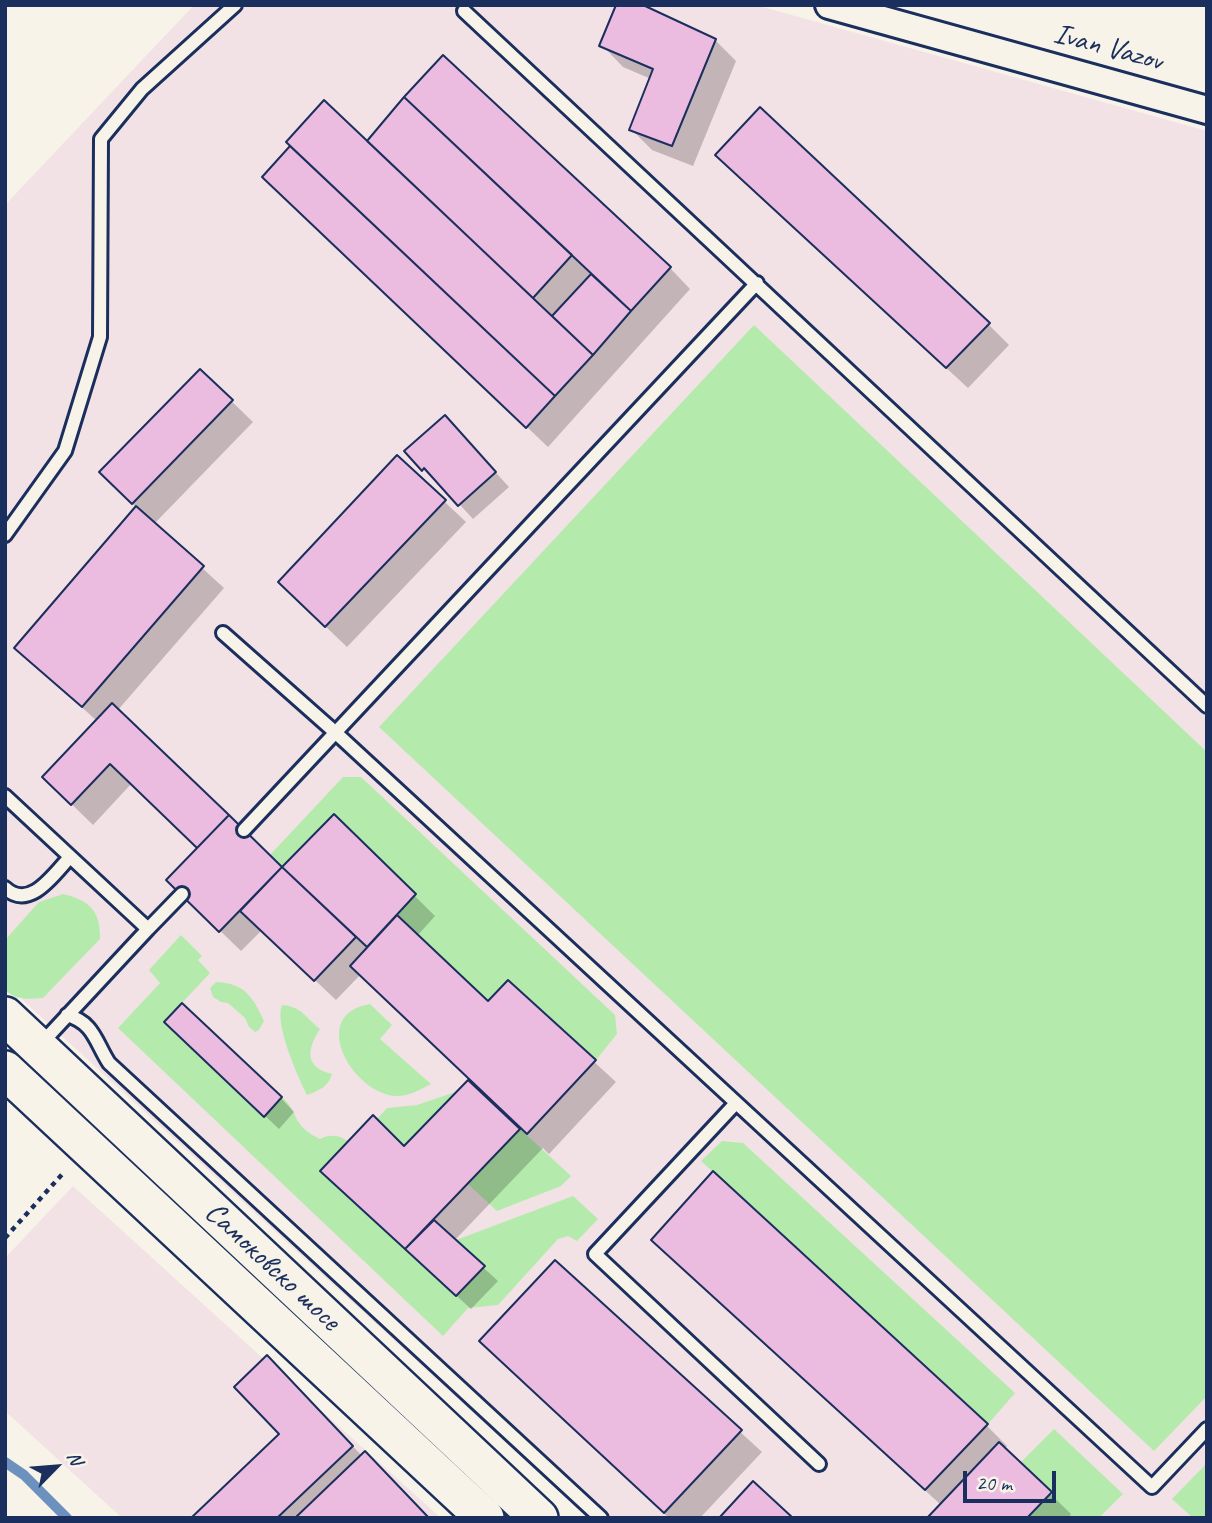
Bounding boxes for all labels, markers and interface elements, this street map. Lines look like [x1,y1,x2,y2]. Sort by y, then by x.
street label: Ivan Vazov [1050,16,1166,80]
street label: Самоковско шосе [197,1195,347,1339]
north arrow [21,1432,91,1502]
text: N [62,1448,88,1469]
scale bar [967,1456,1060,1500]
text: 20 m [976,1470,1012,1496]

